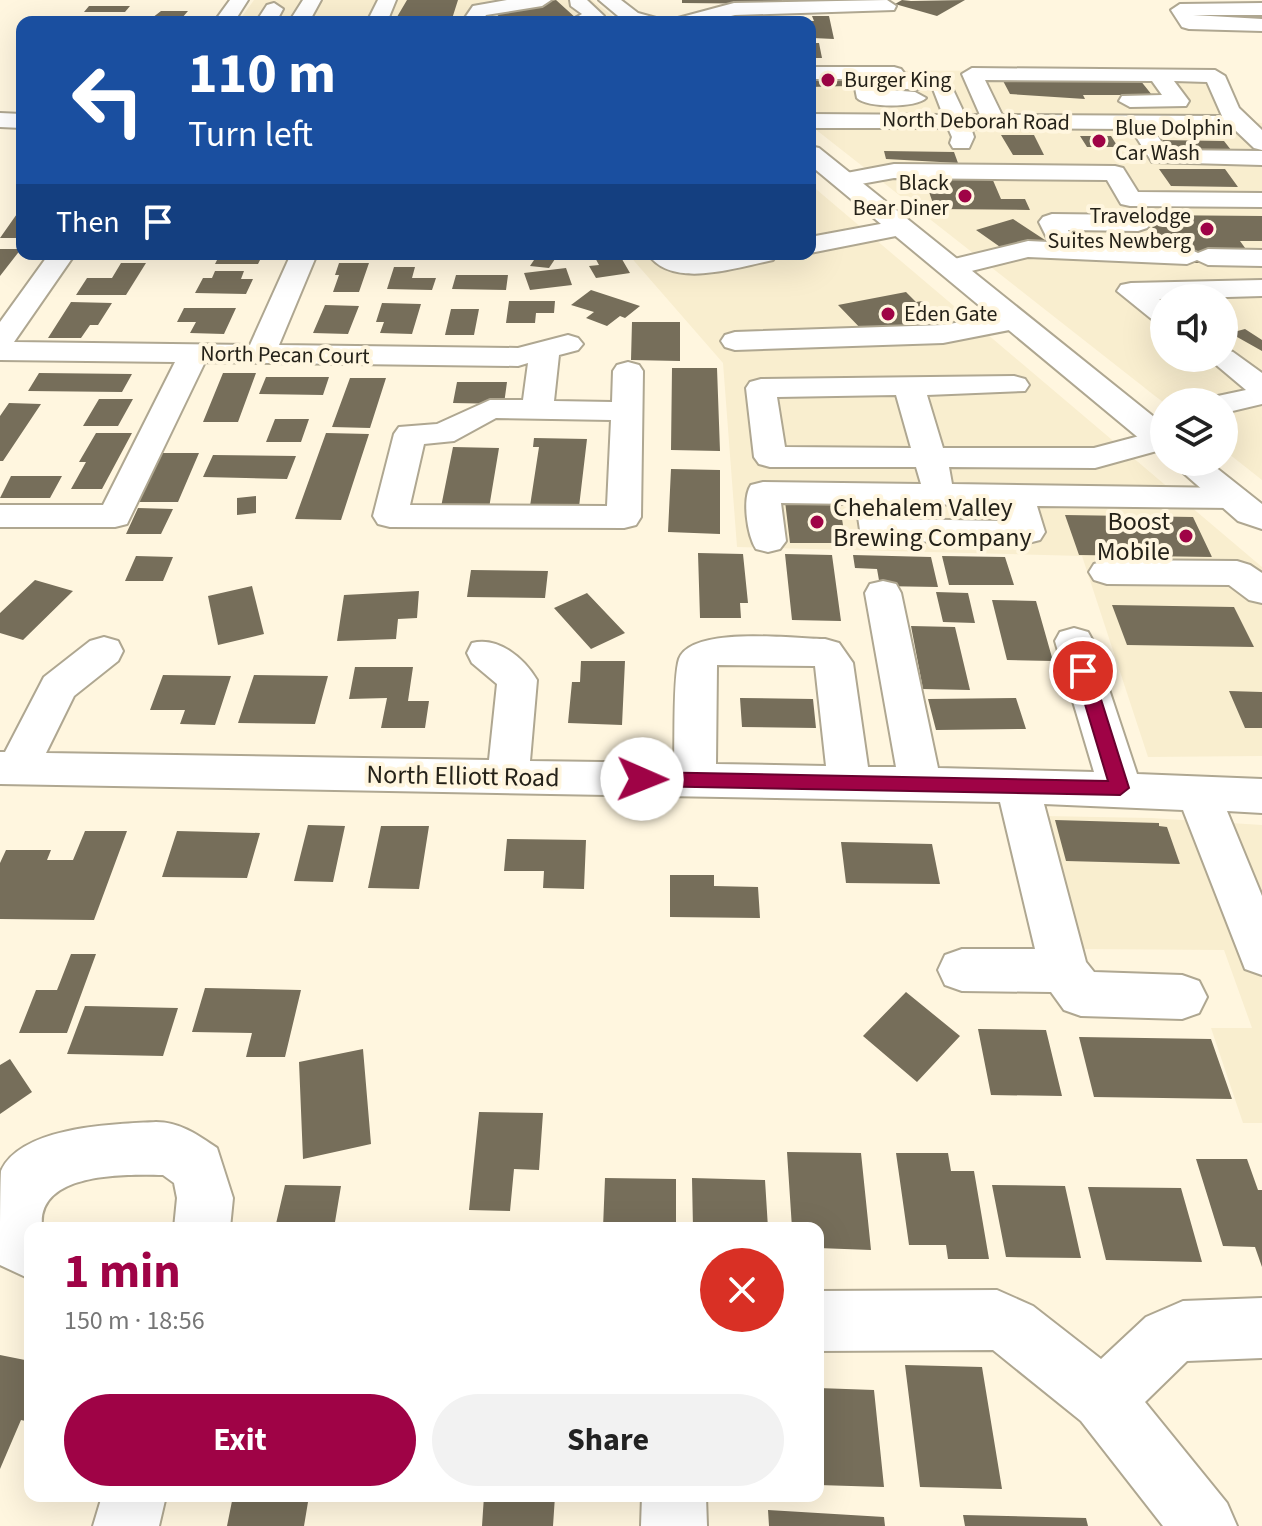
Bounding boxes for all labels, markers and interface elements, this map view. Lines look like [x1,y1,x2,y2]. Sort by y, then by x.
text: 110 m [188,35,336,114]
icon: left [56,48,160,152]
place label: Burger King [844,64,951,96]
marker: Burger King [819,71,837,89]
street label: North Deborah Road [882,103,1070,139]
text: Turn left [188,109,313,160]
place label: Blue Dolphin Car Wash [1115,112,1234,169]
marker: Blue Dolphin Car Wash [1090,132,1108,150]
place label: Black Bear Diner [853,167,949,224]
marker: Black Bear Diner [956,187,974,205]
icon: arrive [136,200,180,244]
place label: Travelodge Suites Newberg [1048,200,1191,257]
text: Then [56,201,120,244]
marker: Travelodge Suites Newberg [1198,220,1216,238]
map controls [1150,284,1238,476]
button: sound [1150,284,1238,372]
place label: Eden Gate [904,298,997,330]
marker: Eden Gate [879,305,897,323]
street label: North Pecan Court [200,338,370,372]
button: layers [1150,388,1238,476]
place label: Chehalem Valley Brewing Company [833,489,1032,556]
place label: Boost Mobile [1097,503,1170,570]
marker: Chehalem Valley Brewing Company [808,513,826,531]
marker: Boost Mobile [1177,527,1195,545]
pin [1049,637,1117,705]
icon: arrive [1061,649,1105,693]
position arrow [600,737,684,821]
street label: North Elliott Road [366,756,560,796]
text: 1 min [64,1238,181,1306]
button: close [700,1248,784,1332]
text: 150 m · 18:56 [64,1302,205,1339]
button: Exit [64,1394,416,1486]
button: Share [432,1394,784,1486]

